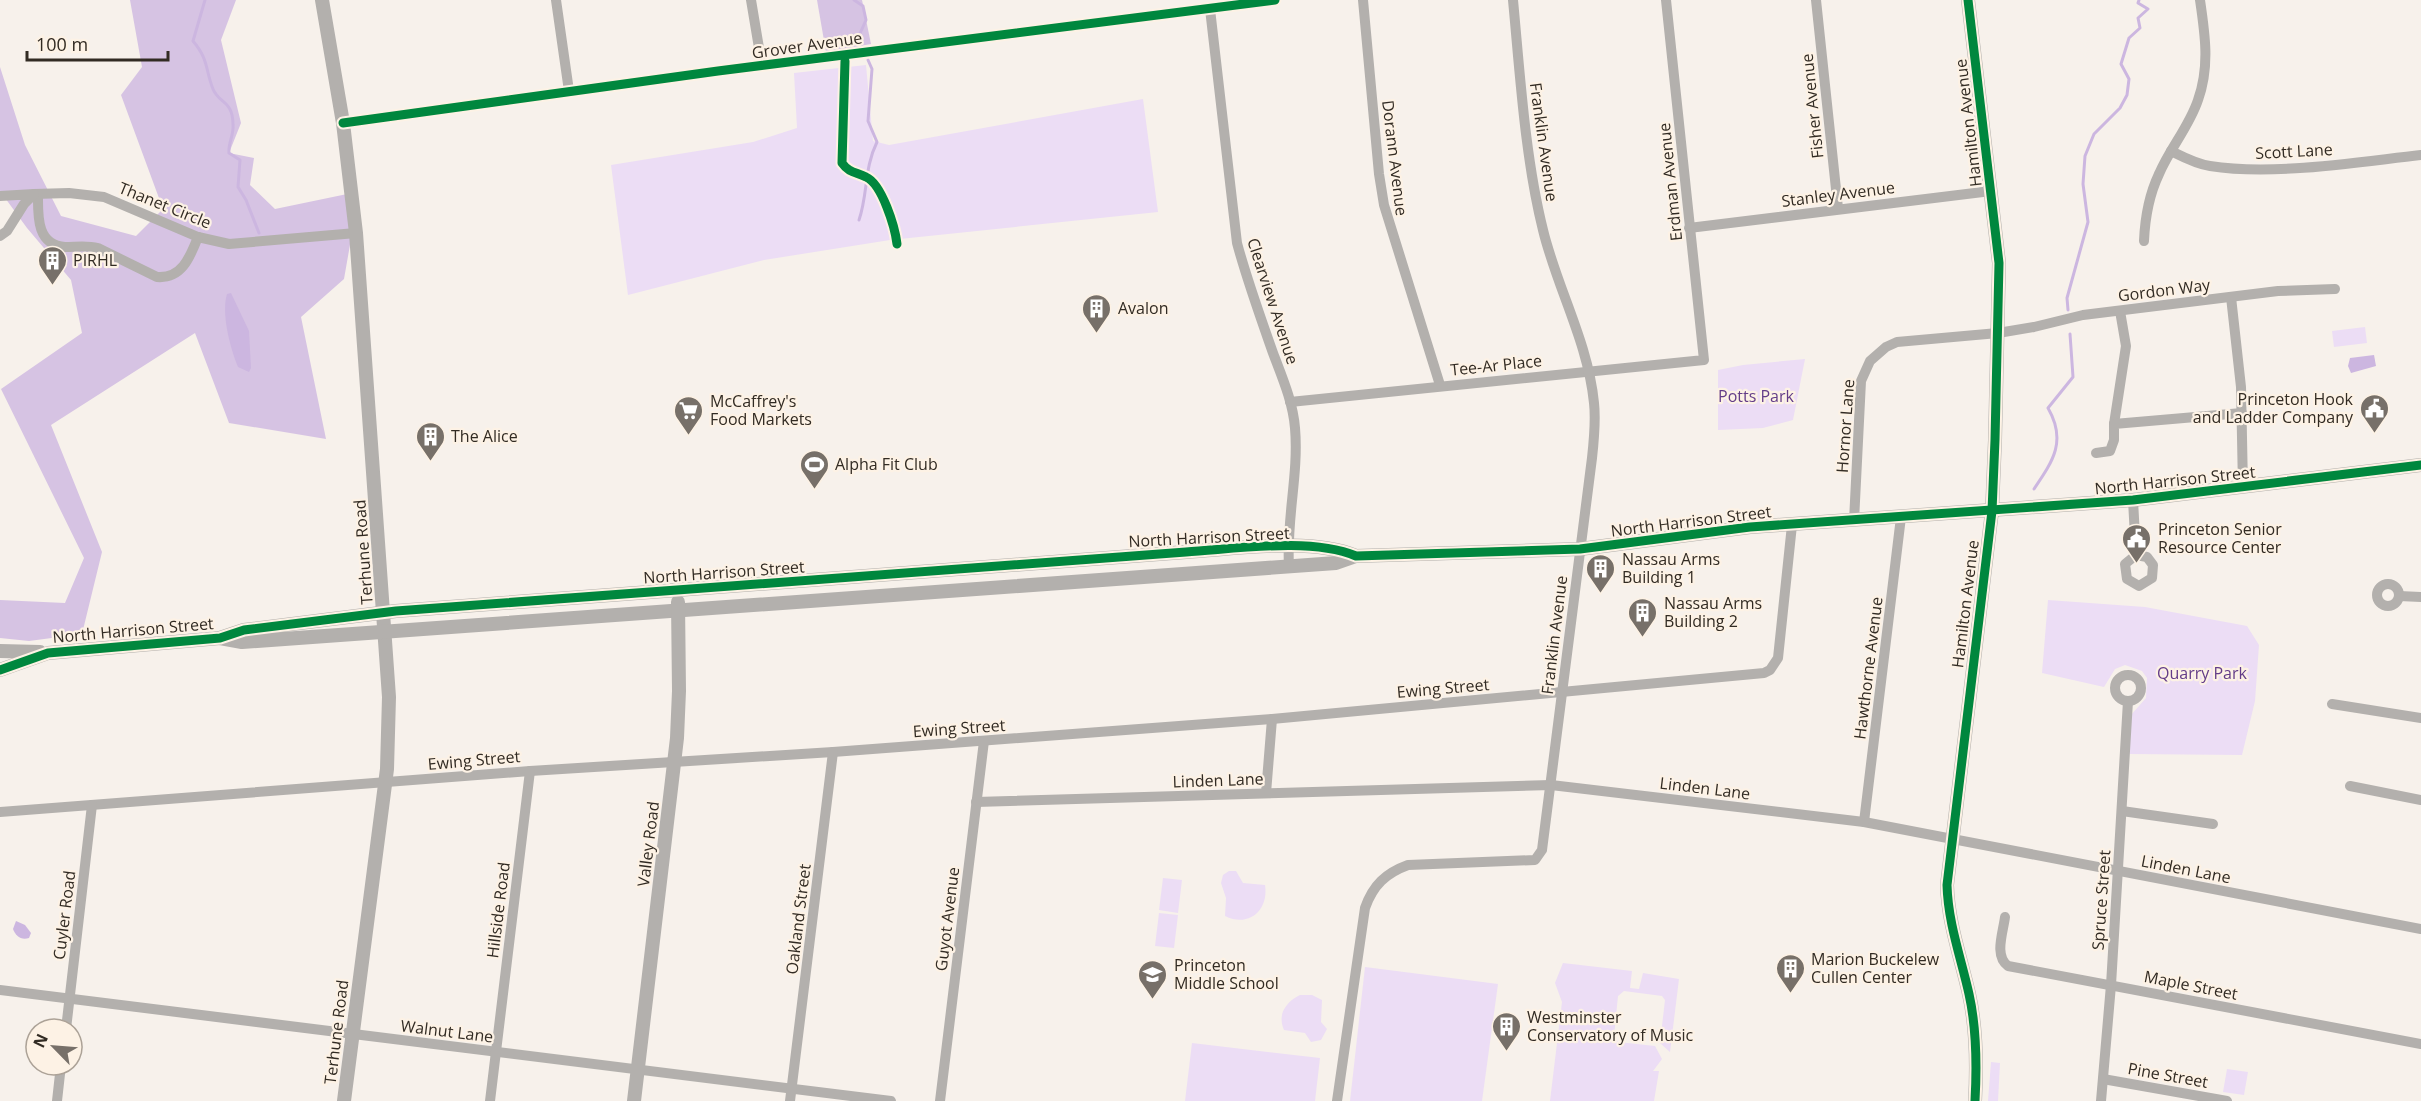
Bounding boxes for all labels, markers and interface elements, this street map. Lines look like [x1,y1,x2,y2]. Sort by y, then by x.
scale bar [27,24,168,62]
street label: Grover Avenue [750,26,864,64]
text: 100 m [36,32,88,56]
street label: Fisher Avenue [1796,53,1828,159]
street label: Hamilton Avenue [1949,58,1987,188]
street label: Franklin Avenue [1525,81,1563,203]
street label: Dorann Avenue [1377,99,1413,217]
street label: Erdman Avenue [1653,122,1687,242]
street label: Scott Lane [2255,138,2333,164]
street label: Stanley Avenue [1780,176,1896,212]
street label: Thanet Circle [116,177,214,233]
street label: Clearview Avenue [1242,235,1304,367]
building icon: PIRHL [36,244,68,286]
place label: PIRHL [73,249,117,271]
street label: Gordon Way [2117,273,2212,307]
building icon: Avalon [1081,292,1113,334]
place label: Avalon [1118,297,1168,319]
street label: Tee-Ar Place [1449,349,1543,381]
street label: Hornor Lane [1831,378,1859,474]
park label: Potts Park [1718,385,1795,407]
place label: Princeton Hook and Ladder Company [2193,388,2354,428]
place label: McCaffrey's Food Markets [710,390,812,430]
public building icon: Princeton Hook and Ladder Company [2358,392,2390,434]
supermarket icon: McCaffrey's Food Markets [673,394,705,436]
building icon: The Alice [414,420,446,462]
place label: The Alice [451,425,518,447]
sports icon: Alpha Fit Club [798,448,830,490]
place label: Alpha Fit Club [835,453,938,475]
street label: North Harrison Street [2093,461,2257,499]
street label: Terhune Road [348,499,378,605]
street label: North Harrison Street [1609,500,1773,542]
place label: Princeton Senior Resource Center [2158,518,2282,558]
street label: North Harrison Street [1128,522,1291,552]
public building icon: Princeton Senior Resource Center [2121,522,2153,564]
street label: Hamilton Avenue [1946,539,1984,669]
place label: Nassau Arms Building 1 [1622,548,1720,588]
building icon: Nassau Arms Building 1 [1585,552,1617,594]
street label: North Harrison Street [643,555,806,589]
street label: Franklin Avenue [1536,574,1572,696]
place label: Nassau Arms Building 2 [1664,592,1762,632]
street label: Hawthorne Avenue [1848,595,1888,741]
building icon: Nassau Arms Building 2 [1627,596,1659,638]
street label: North Harrison Street [52,612,215,648]
park label: Quarry Park [2157,662,2248,684]
street label: Ewing Street [1396,673,1490,703]
street label: Ewing Street [912,714,1006,742]
street label: Ewing Street [427,745,521,775]
street label: Linden Lane [1172,767,1264,793]
street label: Linden Lane [1659,772,1752,804]
street label: Valley Road [632,800,664,888]
street label: Spruce Street [2087,849,2115,951]
street label: Linden Lane [2139,850,2233,888]
street label: Hillside Road [481,861,515,959]
street label: Oakland Street [780,862,816,975]
street label: Guyot Avenue [930,866,964,972]
street label: Cuyler Road [48,869,80,961]
place label: Marion Buckelew Cullen Center [1811,948,1940,988]
building icon: Marion Buckelew Cullen Center [1774,952,1806,994]
place label: Princeton Middle School [1174,954,1279,994]
school or university icon: Princeton Middle School [1137,958,1169,1000]
street label: Maple Street [2142,965,2240,1005]
street label: Terhune Road [319,979,353,1085]
place label: Westminster Conservatory of Music [1527,1006,1694,1046]
building icon: Westminster Conservatory of Music [1490,1010,1522,1052]
street label: Walnut Lane [399,1014,495,1048]
north arrow [24,1017,84,1077]
text: N [28,1030,53,1051]
street label: Pine Street [2126,1057,2210,1093]

